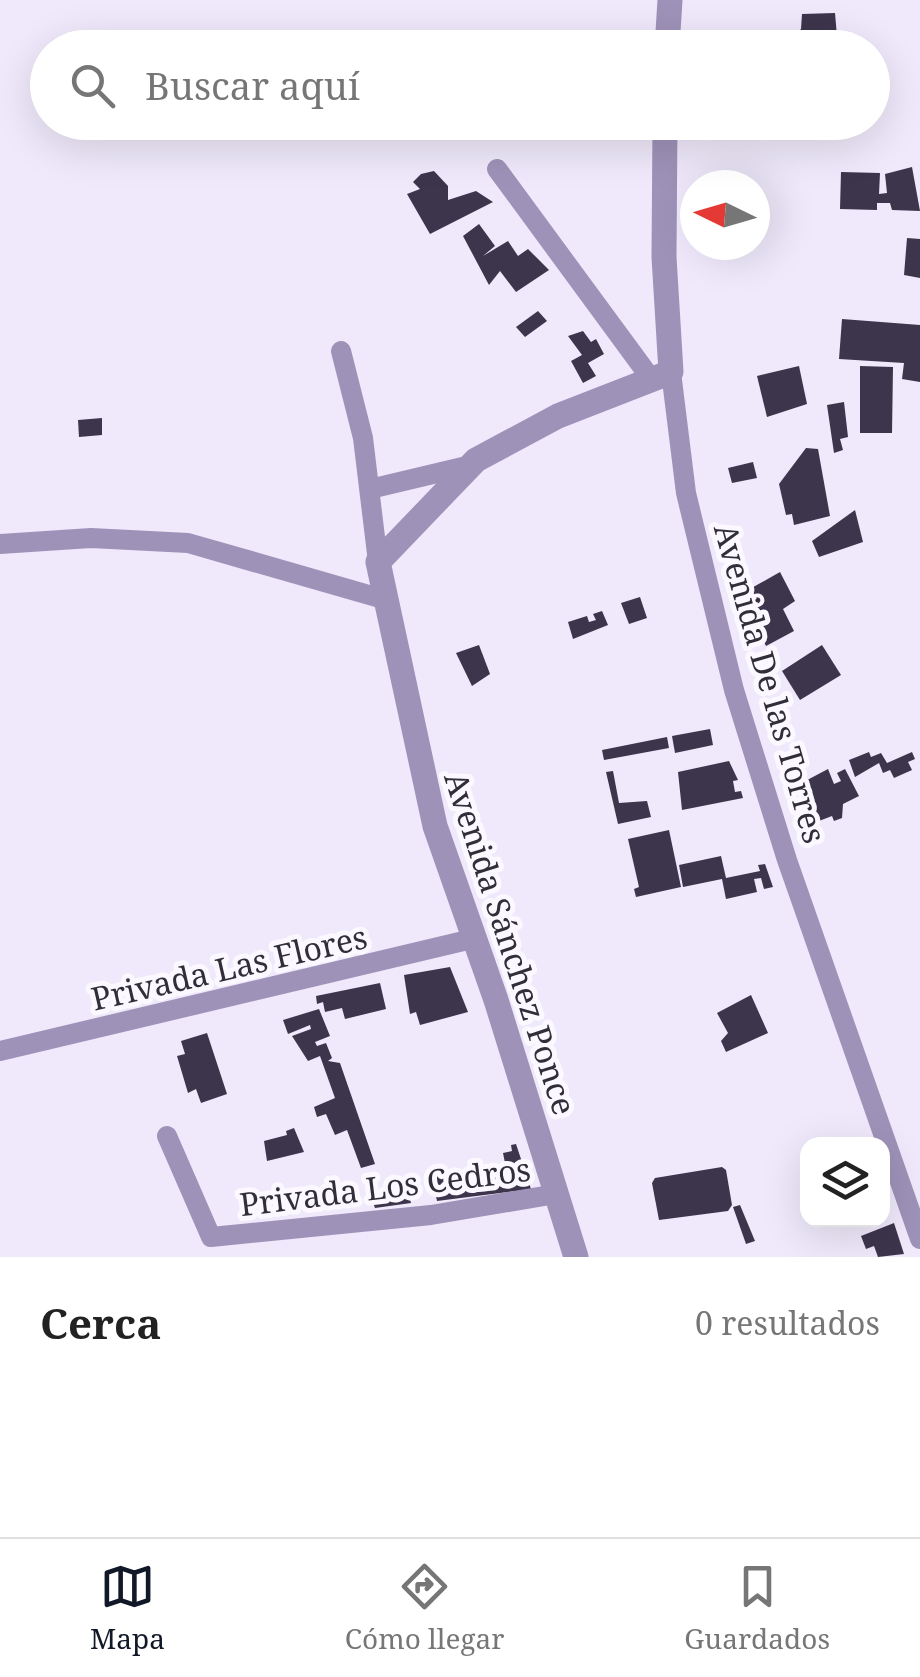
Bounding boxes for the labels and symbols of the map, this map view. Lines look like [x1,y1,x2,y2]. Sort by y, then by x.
north arrow [680,170,770,260]
street label: Avenida De las Torres [705,518,837,848]
street label: Avenida Sánchez Ponce [435,766,587,1120]
street label: Privada Las Flores [87,914,371,1020]
street label: Privada Los Cedros [237,1147,533,1225]

